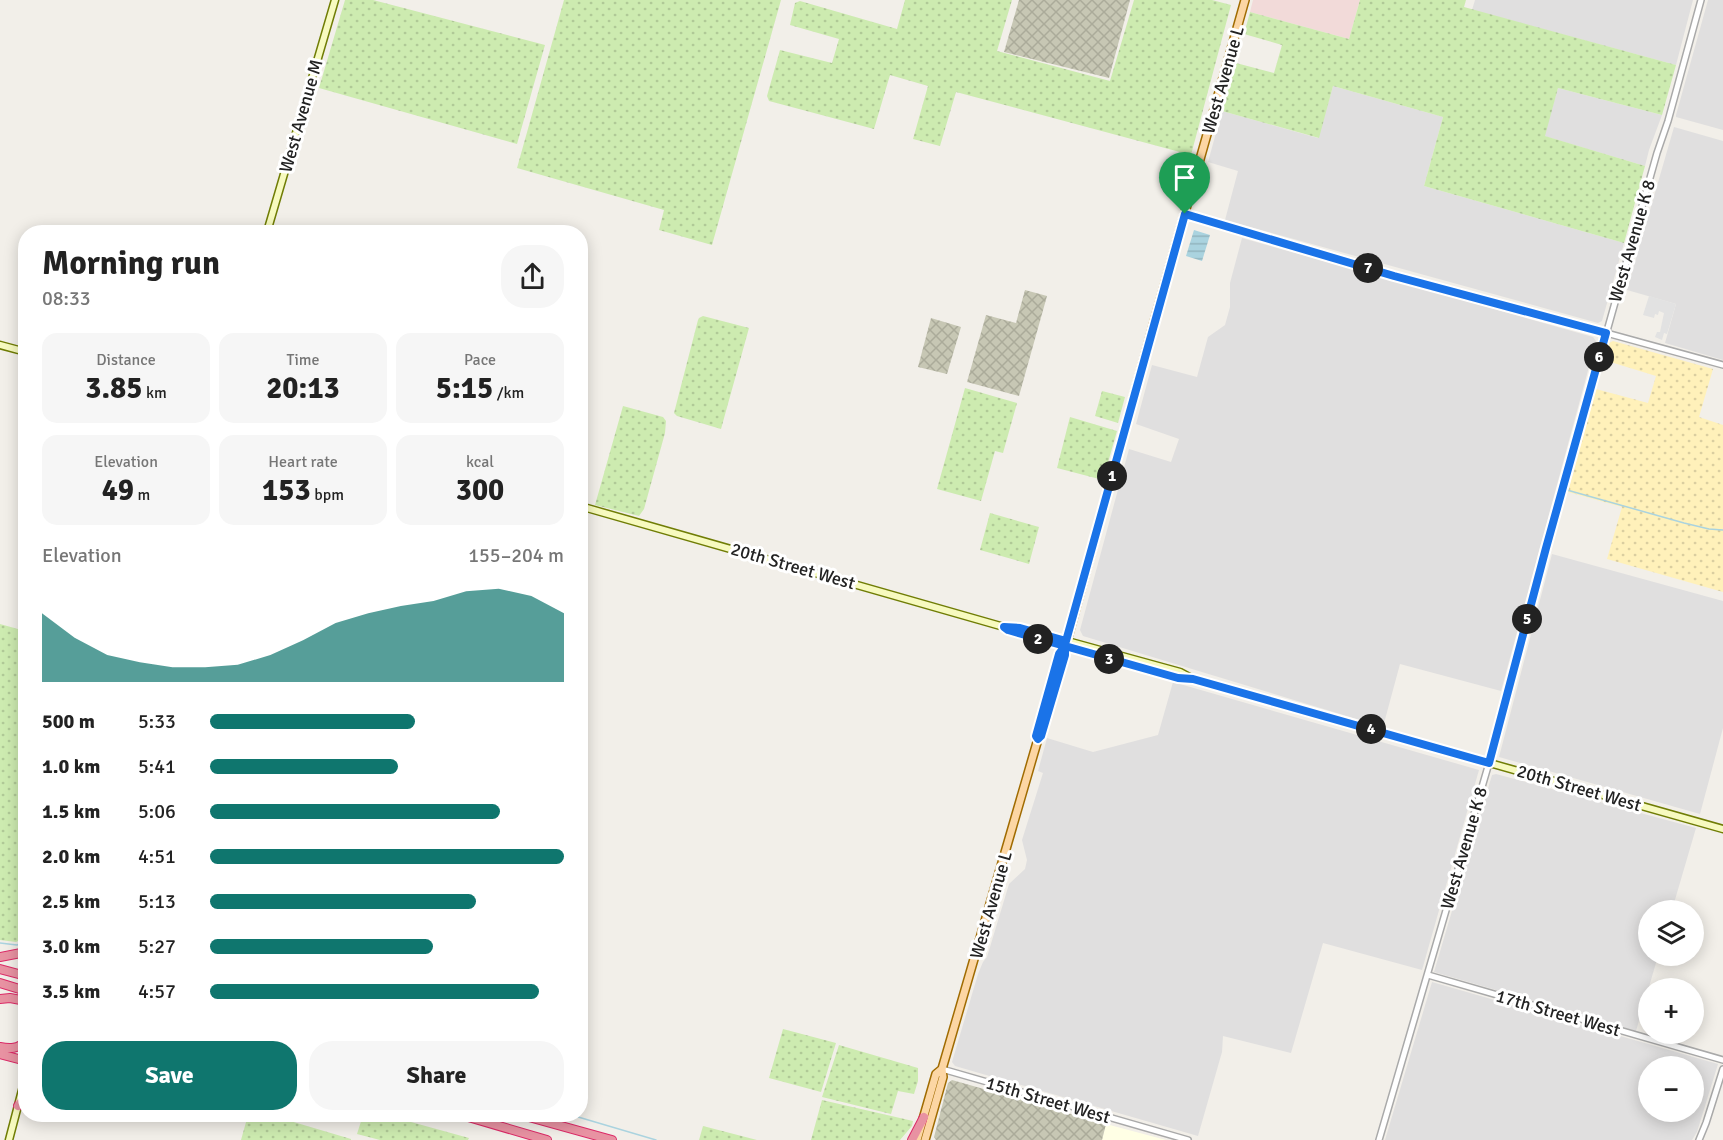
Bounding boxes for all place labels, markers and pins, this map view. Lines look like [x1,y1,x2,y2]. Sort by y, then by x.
pin [1159,152,1210,214]
pin: 7 [1353,253,1383,283]
pin: 6 [1584,342,1614,372]
pin: 1 [1097,461,1127,491]
pin: 5 [1512,604,1542,634]
pin: 2 [1023,624,1053,654]
pin: 3 [1094,644,1124,674]
pin: 4 [1356,714,1386,744]

